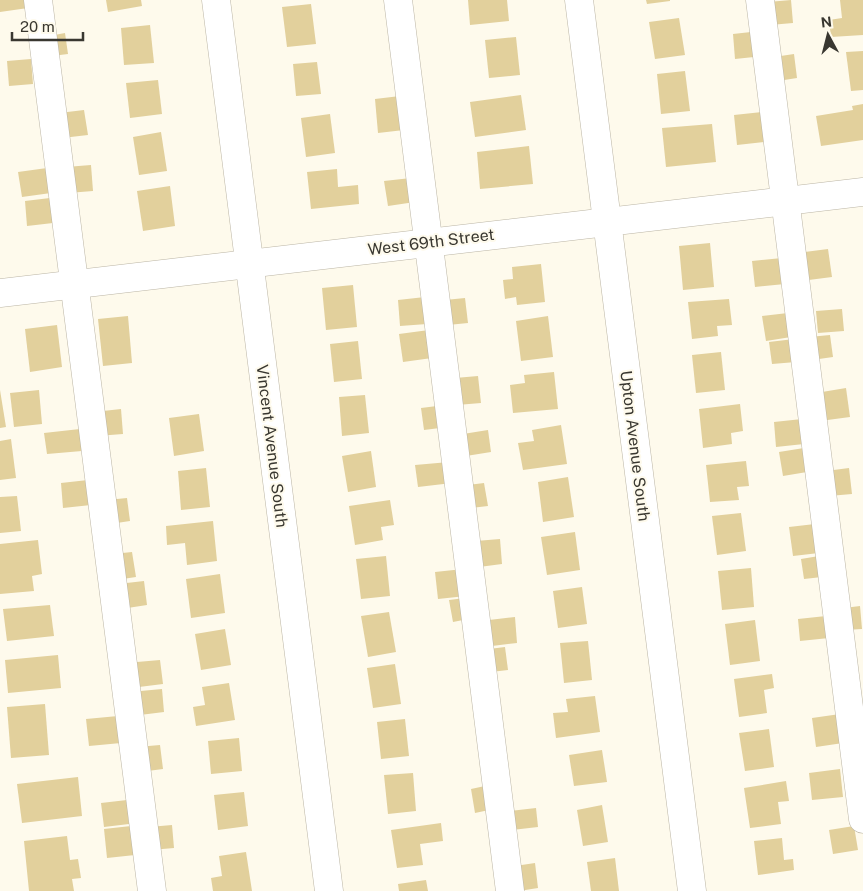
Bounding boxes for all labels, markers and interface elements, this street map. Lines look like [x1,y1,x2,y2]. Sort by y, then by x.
scale bar [12,10,84,42]
north arrow [803,10,853,60]
text: N [820,13,833,31]
text: 20 m [20,18,55,35]
street label: West 69th Street [367,225,495,259]
street label: Vincent Avenue South [253,363,291,529]
street label: Upton Avenue South [616,370,654,522]

